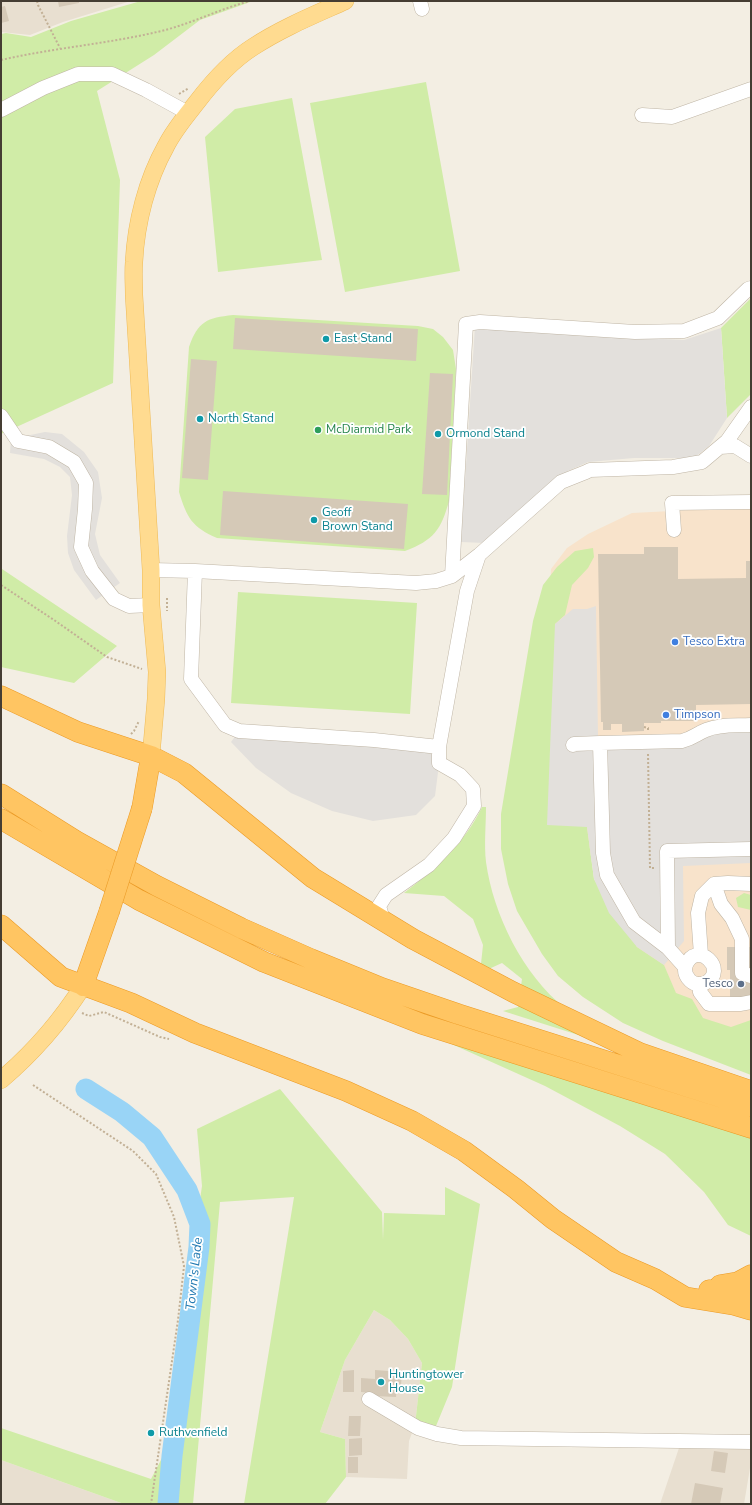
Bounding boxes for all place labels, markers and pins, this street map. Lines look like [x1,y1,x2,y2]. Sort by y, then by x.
place label: East Stand [334,332,392,346]
marker: East Stand [321,334,331,344]
place label: North Stand [208,412,274,426]
marker: North Stand [195,414,205,424]
place label: McDiarmid Park [326,423,411,437]
marker: McDiarmid Park [313,425,323,435]
place label: Ormond Stand [446,427,525,441]
marker: Ormond Stand [433,429,443,439]
place label: Geoff Brown Stand [322,506,393,534]
marker: Geoff Brown Stand [309,515,319,525]
place label: Tesco Extra [683,635,745,649]
marker: Tesco Extra [670,637,680,647]
place label: Timpson [674,708,721,722]
marker: Timpson [661,710,671,720]
place label: Tesco [702,977,733,991]
marker: Tesco [736,979,746,989]
place label: Huntingtower House [389,1368,464,1396]
marker: Huntingtower House [376,1377,386,1387]
place label: Ruthvenfield [159,1426,228,1440]
marker: Ruthvenfield [146,1428,156,1438]

